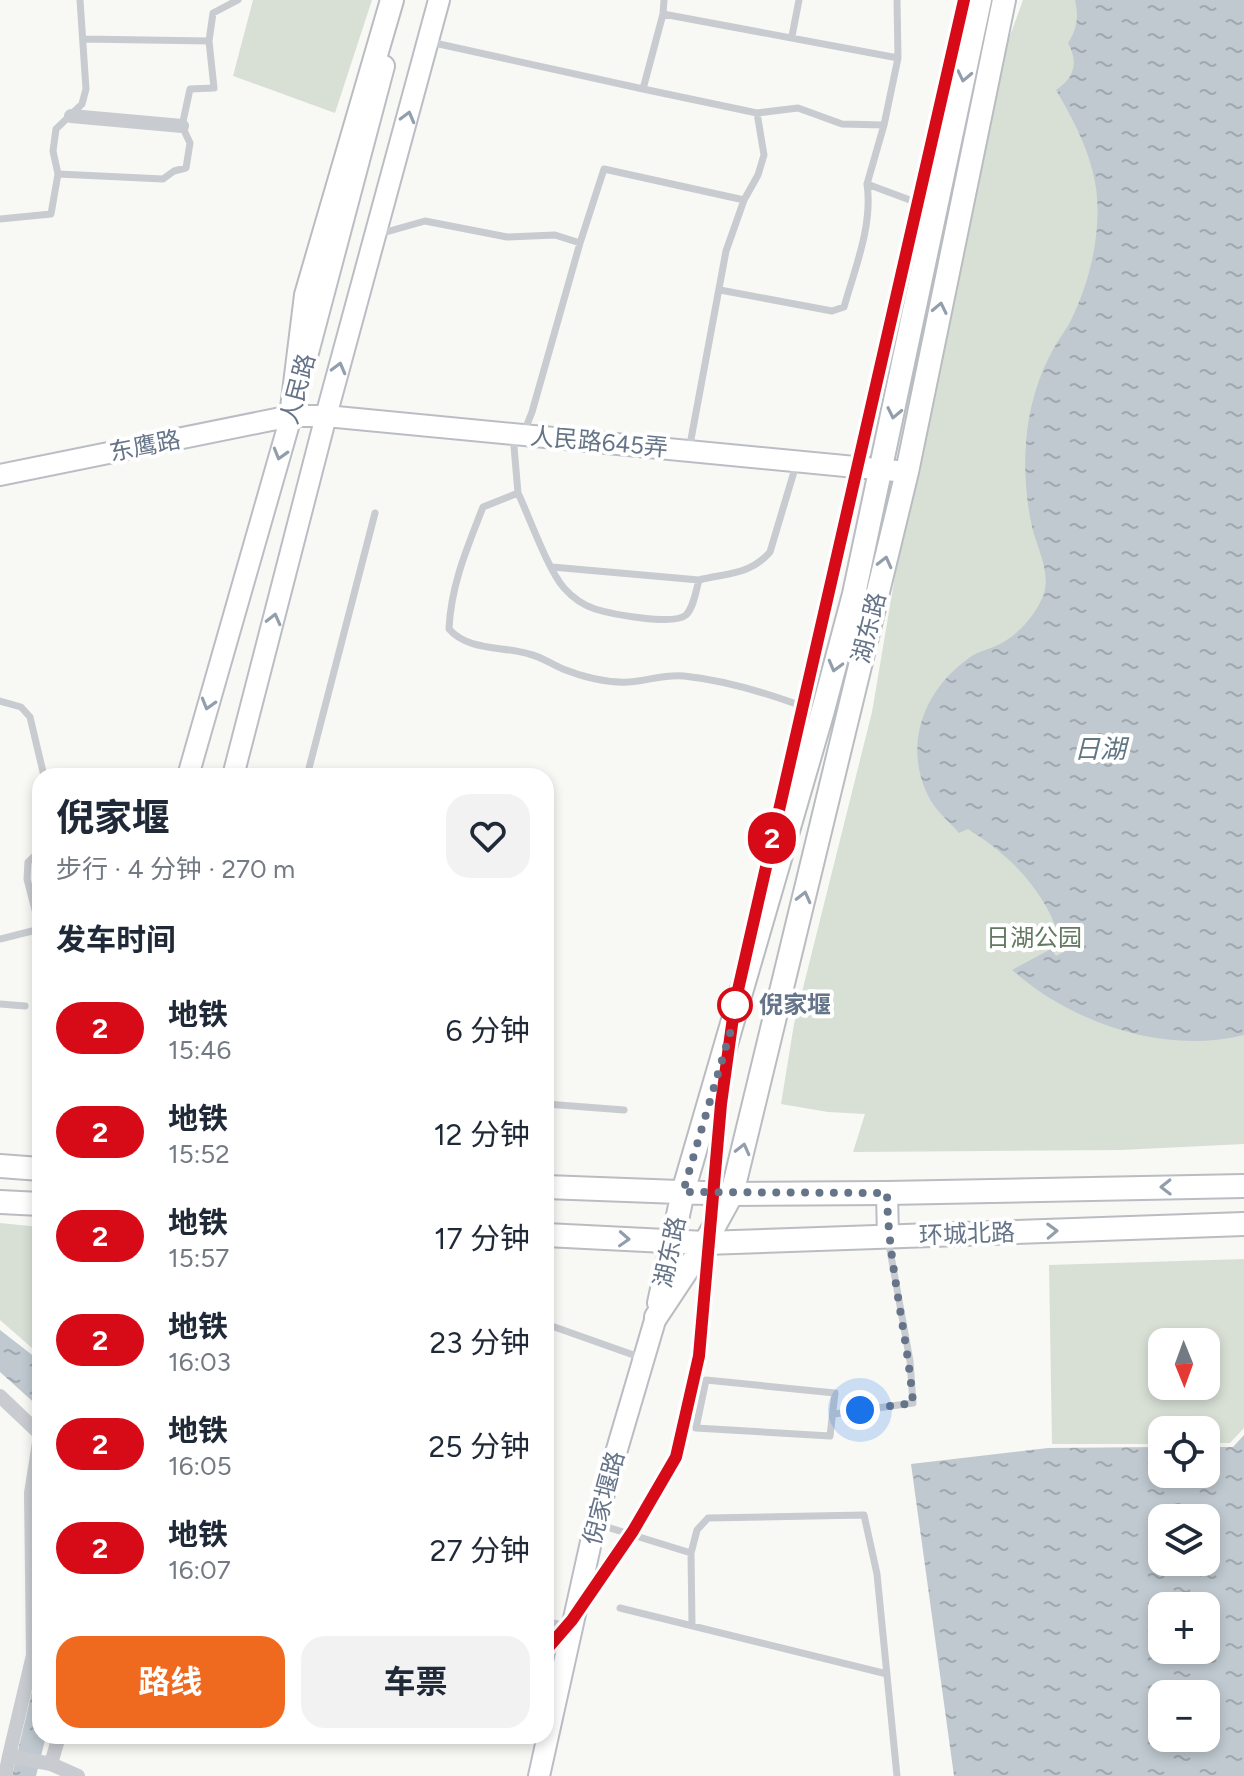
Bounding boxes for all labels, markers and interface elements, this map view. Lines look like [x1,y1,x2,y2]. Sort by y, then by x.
one-way arrow [956,69,973,83]
one-way arrow [398,110,415,124]
one-way arrow [931,302,948,315]
street label: 人民路 [274,350,321,427]
one-way arrow [330,361,347,375]
one-way arrow [886,406,903,420]
street label: 人民路645弄 [529,421,669,462]
street label: 东鹰路 [107,424,183,467]
one-way arrow [273,447,289,461]
one-way arrow [876,556,893,570]
street label: 湖东路 [846,589,891,666]
one-way arrow [264,613,281,627]
one-way arrow [828,659,844,673]
one-way arrow [201,697,217,711]
water label: 日湖 [1074,733,1130,765]
button: heart [446,794,530,878]
text: 倪家堰 [56,795,170,841]
line badge: 2 [746,812,798,864]
text: 2 [764,821,780,855]
text: 步行 · 4 分钟 · 270 m [56,853,295,885]
one-way arrow [795,890,812,904]
text: 发车时间 [56,921,176,958]
park label: 日湖公园 [986,923,1082,952]
marker: 倪家堰 [718,988,752,1022]
place label: 倪家堰 [759,990,831,1019]
text: 地铁 [168,996,228,1033]
text: 2 [92,1011,108,1045]
text: 6 分钟 [446,1012,530,1049]
text: 15:46 [168,1034,231,1066]
text: 地铁 [168,1100,228,1137]
text: 2 [92,1115,108,1149]
text: 12 分钟 [433,1116,530,1153]
text: 15:52 [168,1138,230,1170]
one-way arrow [733,1143,750,1157]
one-way arrow [1159,1179,1172,1196]
text: 地铁 [168,1204,228,1241]
street label: 湖东路 [648,1214,691,1290]
street label: 环城北路 [919,1217,1015,1250]
text: 2 [92,1219,108,1253]
text: 17 分钟 [434,1220,530,1257]
one-way arrow [1046,1222,1059,1239]
one-way arrow [618,1230,631,1247]
text: 15:57 [168,1242,229,1274]
text: 地铁 [168,1308,228,1345]
text: 2 [92,1323,108,1357]
text: 23 分钟 [430,1324,530,1361]
north arrow [1148,1328,1220,1400]
map controls [1148,1328,1220,1752]
text: 16:03 [168,1346,231,1378]
your location [840,1390,880,1430]
text: 地铁 [168,1412,228,1449]
button: locate [1148,1416,1220,1488]
text: 2 [92,1427,108,1461]
text: 25 分钟 [429,1428,530,1465]
street label: 倪家堰路 [577,1448,630,1548]
text: 16:05 [168,1450,232,1482]
button: layers [1148,1504,1220,1576]
text: 地铁 [168,1516,228,1553]
text: 2 [92,1531,108,1565]
text: 27 分钟 [430,1532,530,1569]
text: 16:07 [168,1554,231,1586]
button: + [1148,1592,1220,1664]
button: 路线 [56,1636,285,1728]
button: 车票 [301,1636,530,1728]
button: − [1148,1680,1220,1752]

